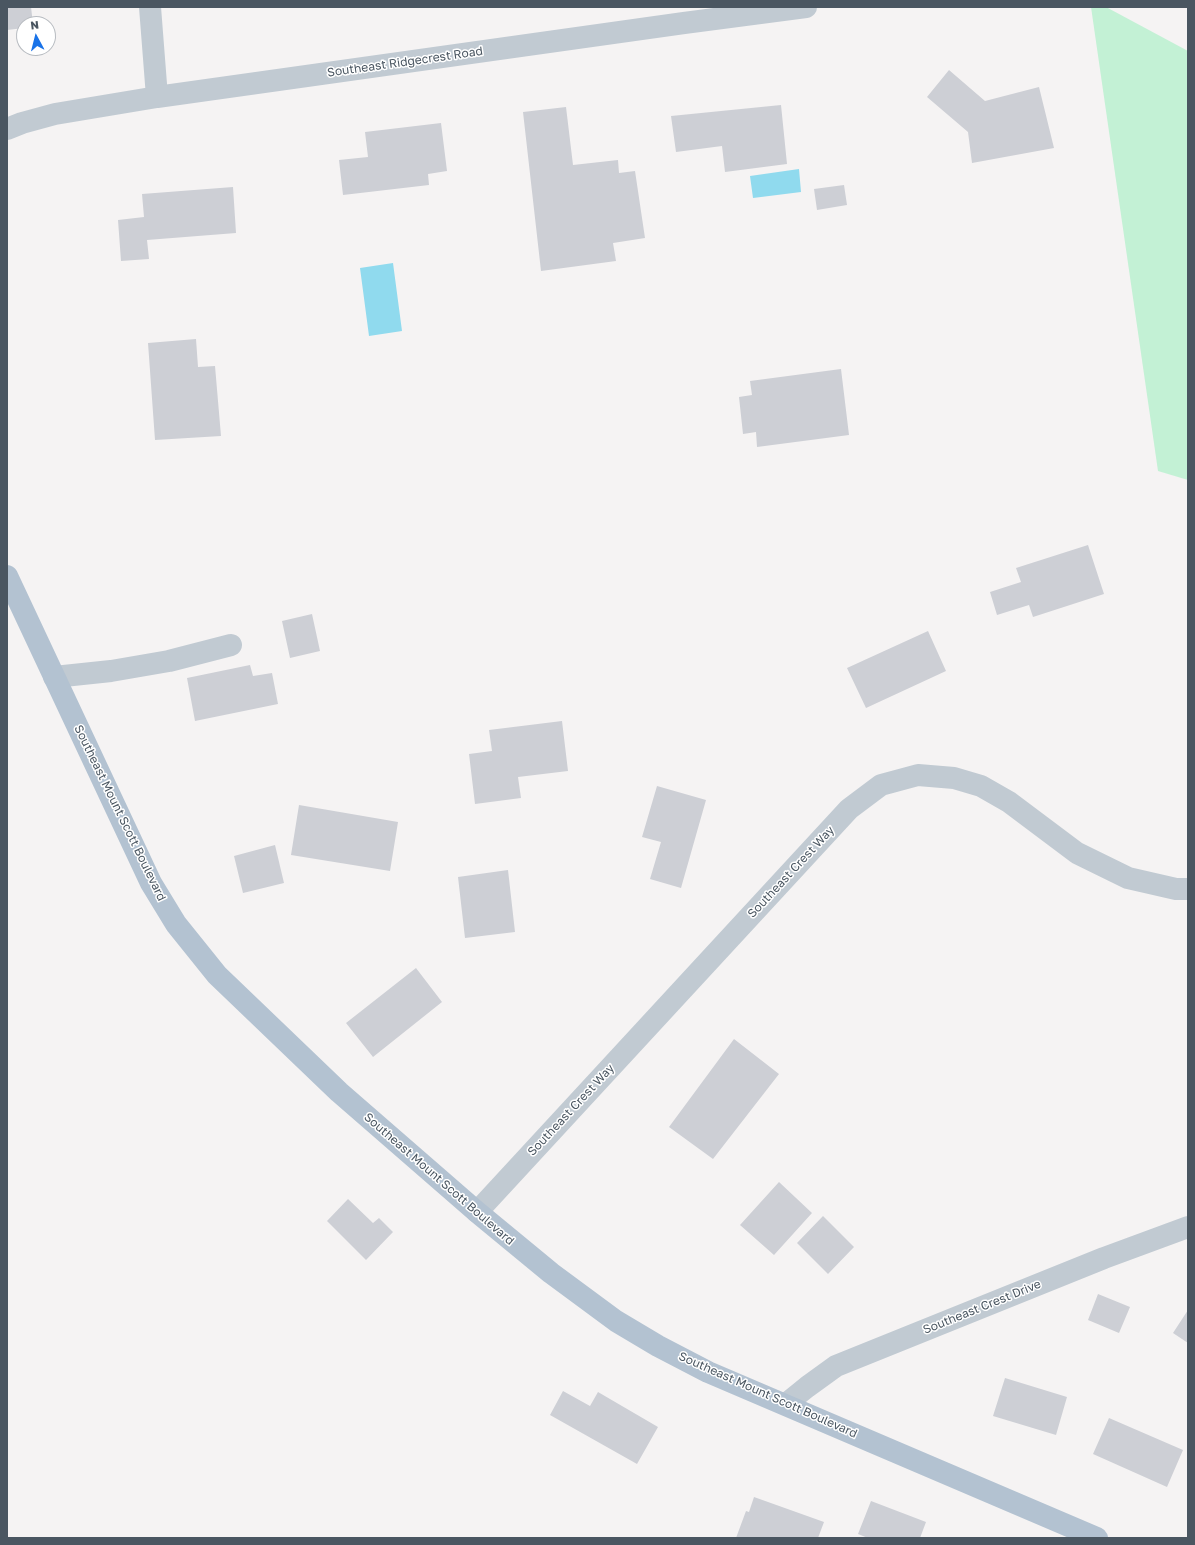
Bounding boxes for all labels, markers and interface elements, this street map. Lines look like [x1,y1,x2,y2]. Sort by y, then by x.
north arrow [16,16,56,56]
text: N [30,18,40,32]
street label: Southeast Ridgecrest Road [326,44,484,80]
street label: Southeast Mount Scott Boulevard [71,723,169,903]
street label: Southeast Crest Way [745,823,837,921]
street label: Southeast Crest Way [525,1061,617,1159]
street label: Southeast Mount Scott Boulevard [361,1110,517,1248]
street label: Southeast Crest Drive [921,1277,1043,1337]
street label: Southeast Mount Scott Boulevard [676,1349,860,1441]

